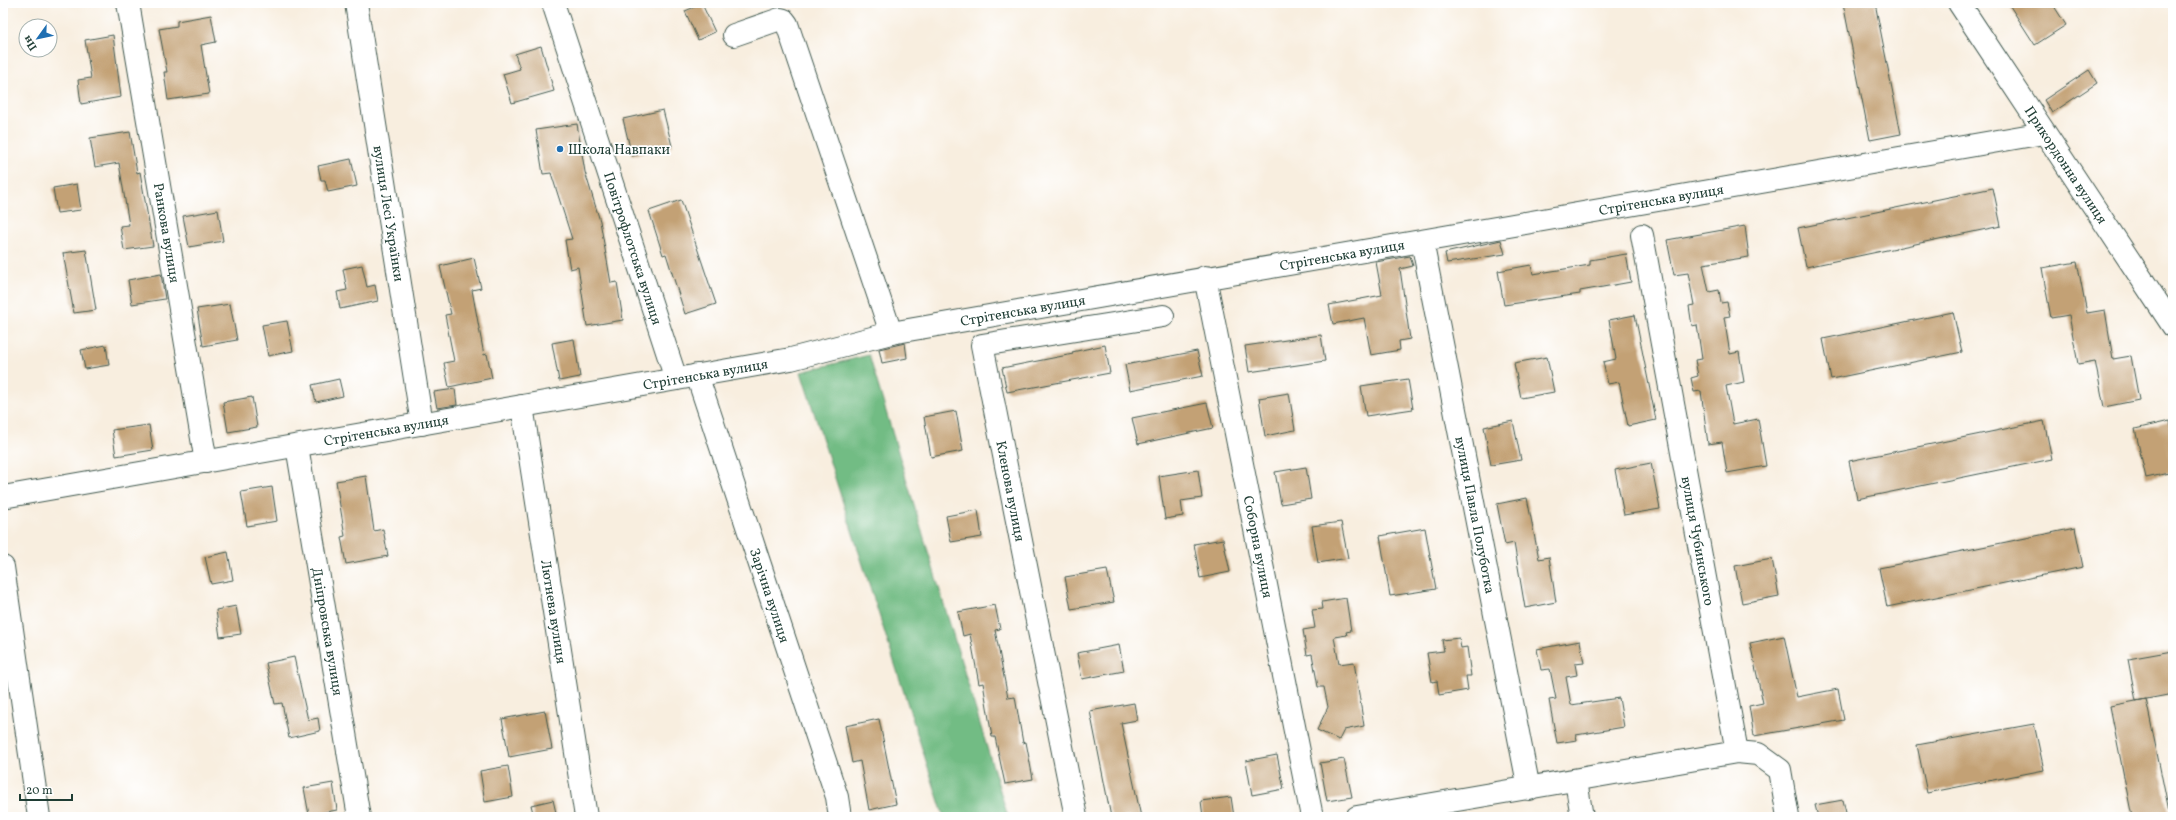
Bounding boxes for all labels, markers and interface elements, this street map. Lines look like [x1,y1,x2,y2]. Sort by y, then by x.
north arrow [18,18,58,58]
text: Пн [20,32,41,53]
street label: Прикордонна вулиця [2019,103,2111,228]
place label: Школа Навпаки [568,141,670,160]
street label: вулиця Лесі Українки [367,144,408,283]
marker: Школа Навпаки [555,144,565,154]
street label: Повітрофлотська вулиця [598,170,666,328]
street label: Стрітенська вулиця [1598,181,1725,221]
street label: Ранкова вулиця [148,182,183,284]
street label: Стрітенська вулиця [1278,236,1406,276]
street label: Стрітенська вулиця [959,291,1087,332]
street label: Стрітенська вулиця [642,355,769,396]
street label: Стрітенська вулиця [323,411,450,452]
street label: вулиця Павла Полуботка [1449,435,1499,596]
street label: Кленова вулиця [990,439,1029,543]
street label: вулиця Чубинського [1676,475,1718,607]
street label: Соборна вулиця [1238,494,1276,600]
street label: Зарічна вулиця [744,546,793,645]
street label: Лютнева вулиця [535,558,570,665]
street label: Дніпровська вулиця [306,566,347,697]
scale bar [20,776,72,802]
text: 20 m [26,783,53,799]

